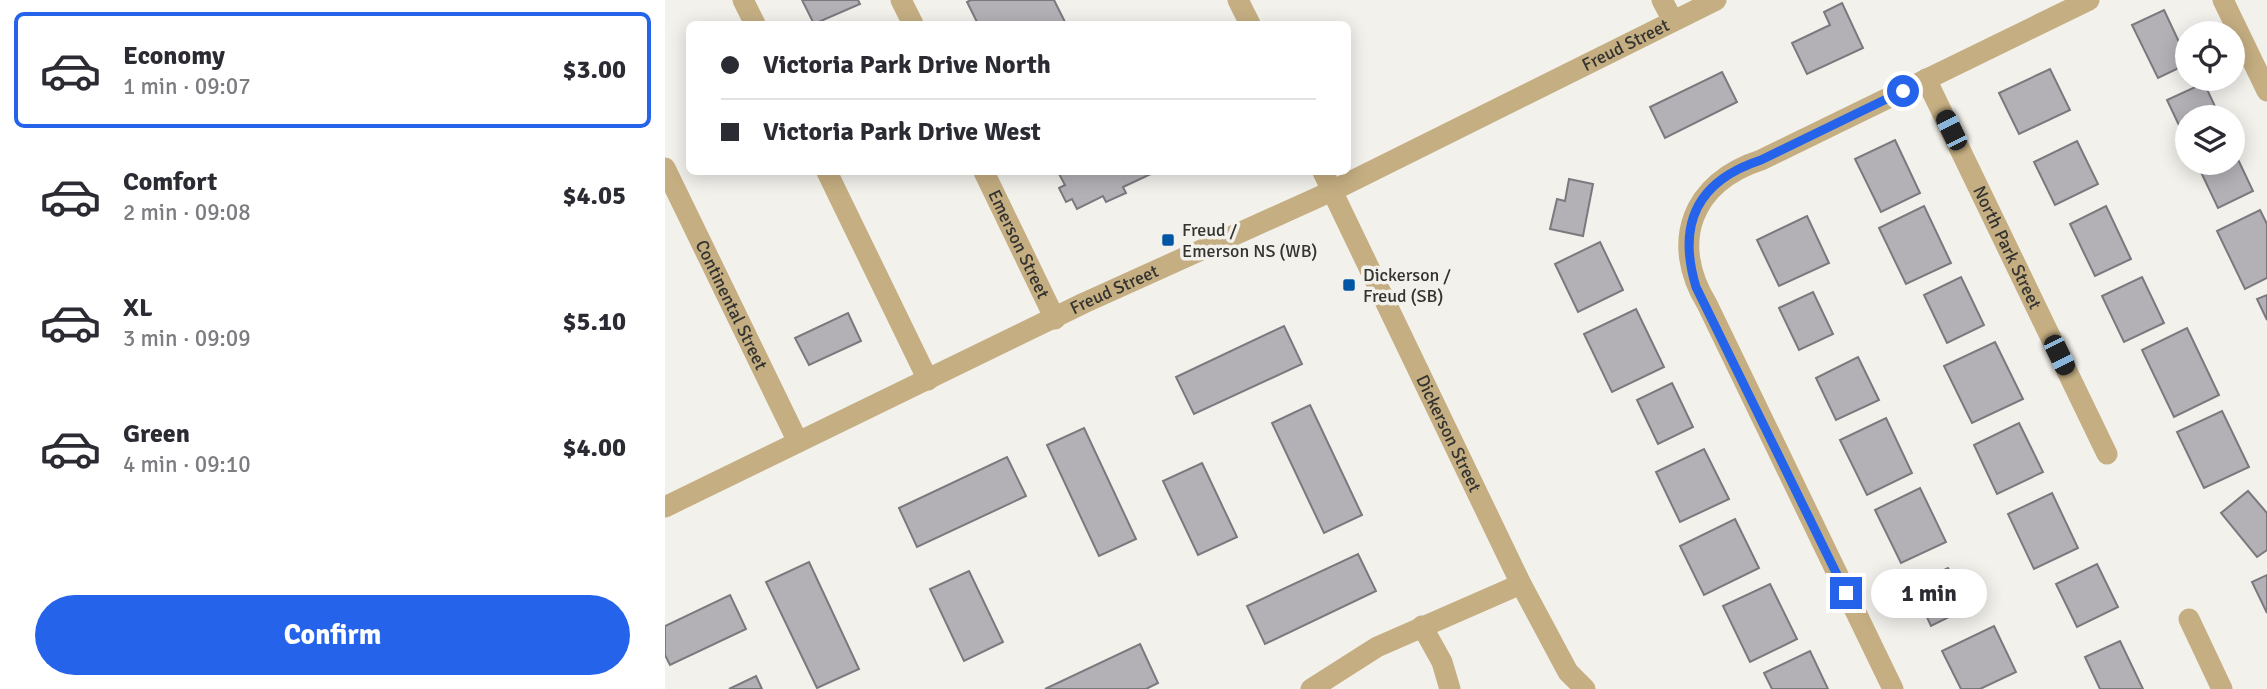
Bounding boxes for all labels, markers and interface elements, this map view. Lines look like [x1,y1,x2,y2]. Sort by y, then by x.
street label: Freud Street [1578,14,1673,76]
map controls [2175,21,2245,175]
button: locate [2175,21,2245,91]
icon: car [39,39,102,102]
text: Economy [123,40,225,72]
text: Victoria Park Drive North [763,49,1051,81]
text: $3.00 [562,54,626,86]
text: 1 min · 09:07 [123,72,251,101]
route start [1887,75,1919,107]
button: layers [2175,105,2245,175]
car [1933,107,1970,153]
text: Victoria Park Drive West [763,116,1041,148]
icon: car [39,165,102,228]
text: Comfort [123,166,217,198]
text: $4.05 [562,180,626,212]
street label: North Park Street [1968,182,2046,313]
street label: Emerson Street [983,186,1054,302]
text: 2 min · 09:08 [123,198,251,227]
place label: Freud / Emerson NS (WB) [1182,219,1318,262]
marker: Freud / Emerson NS (WB) [1160,232,1176,248]
street label: Continental Street [691,236,772,373]
street label: Freud Street [1066,260,1162,319]
place label: Dickerson / Freud (SB) [1363,264,1451,307]
marker: Dickerson / Freud (SB) [1341,277,1357,293]
icon: car [39,291,102,354]
text: XL [123,292,153,324]
text: $5.10 [562,306,626,338]
text: 3 min · 09:09 [123,324,251,353]
car [2041,332,2078,378]
street label: Dickerson Street [1411,371,1486,496]
icon: car [39,417,102,480]
text: Green [123,418,190,450]
text: $4.00 [562,432,626,464]
text: 4 min · 09:10 [123,450,251,479]
callout: 1 min [1871,568,1986,618]
route end [1830,577,1862,609]
text: 1 min [1901,579,1957,608]
button: Confirm [35,595,630,675]

